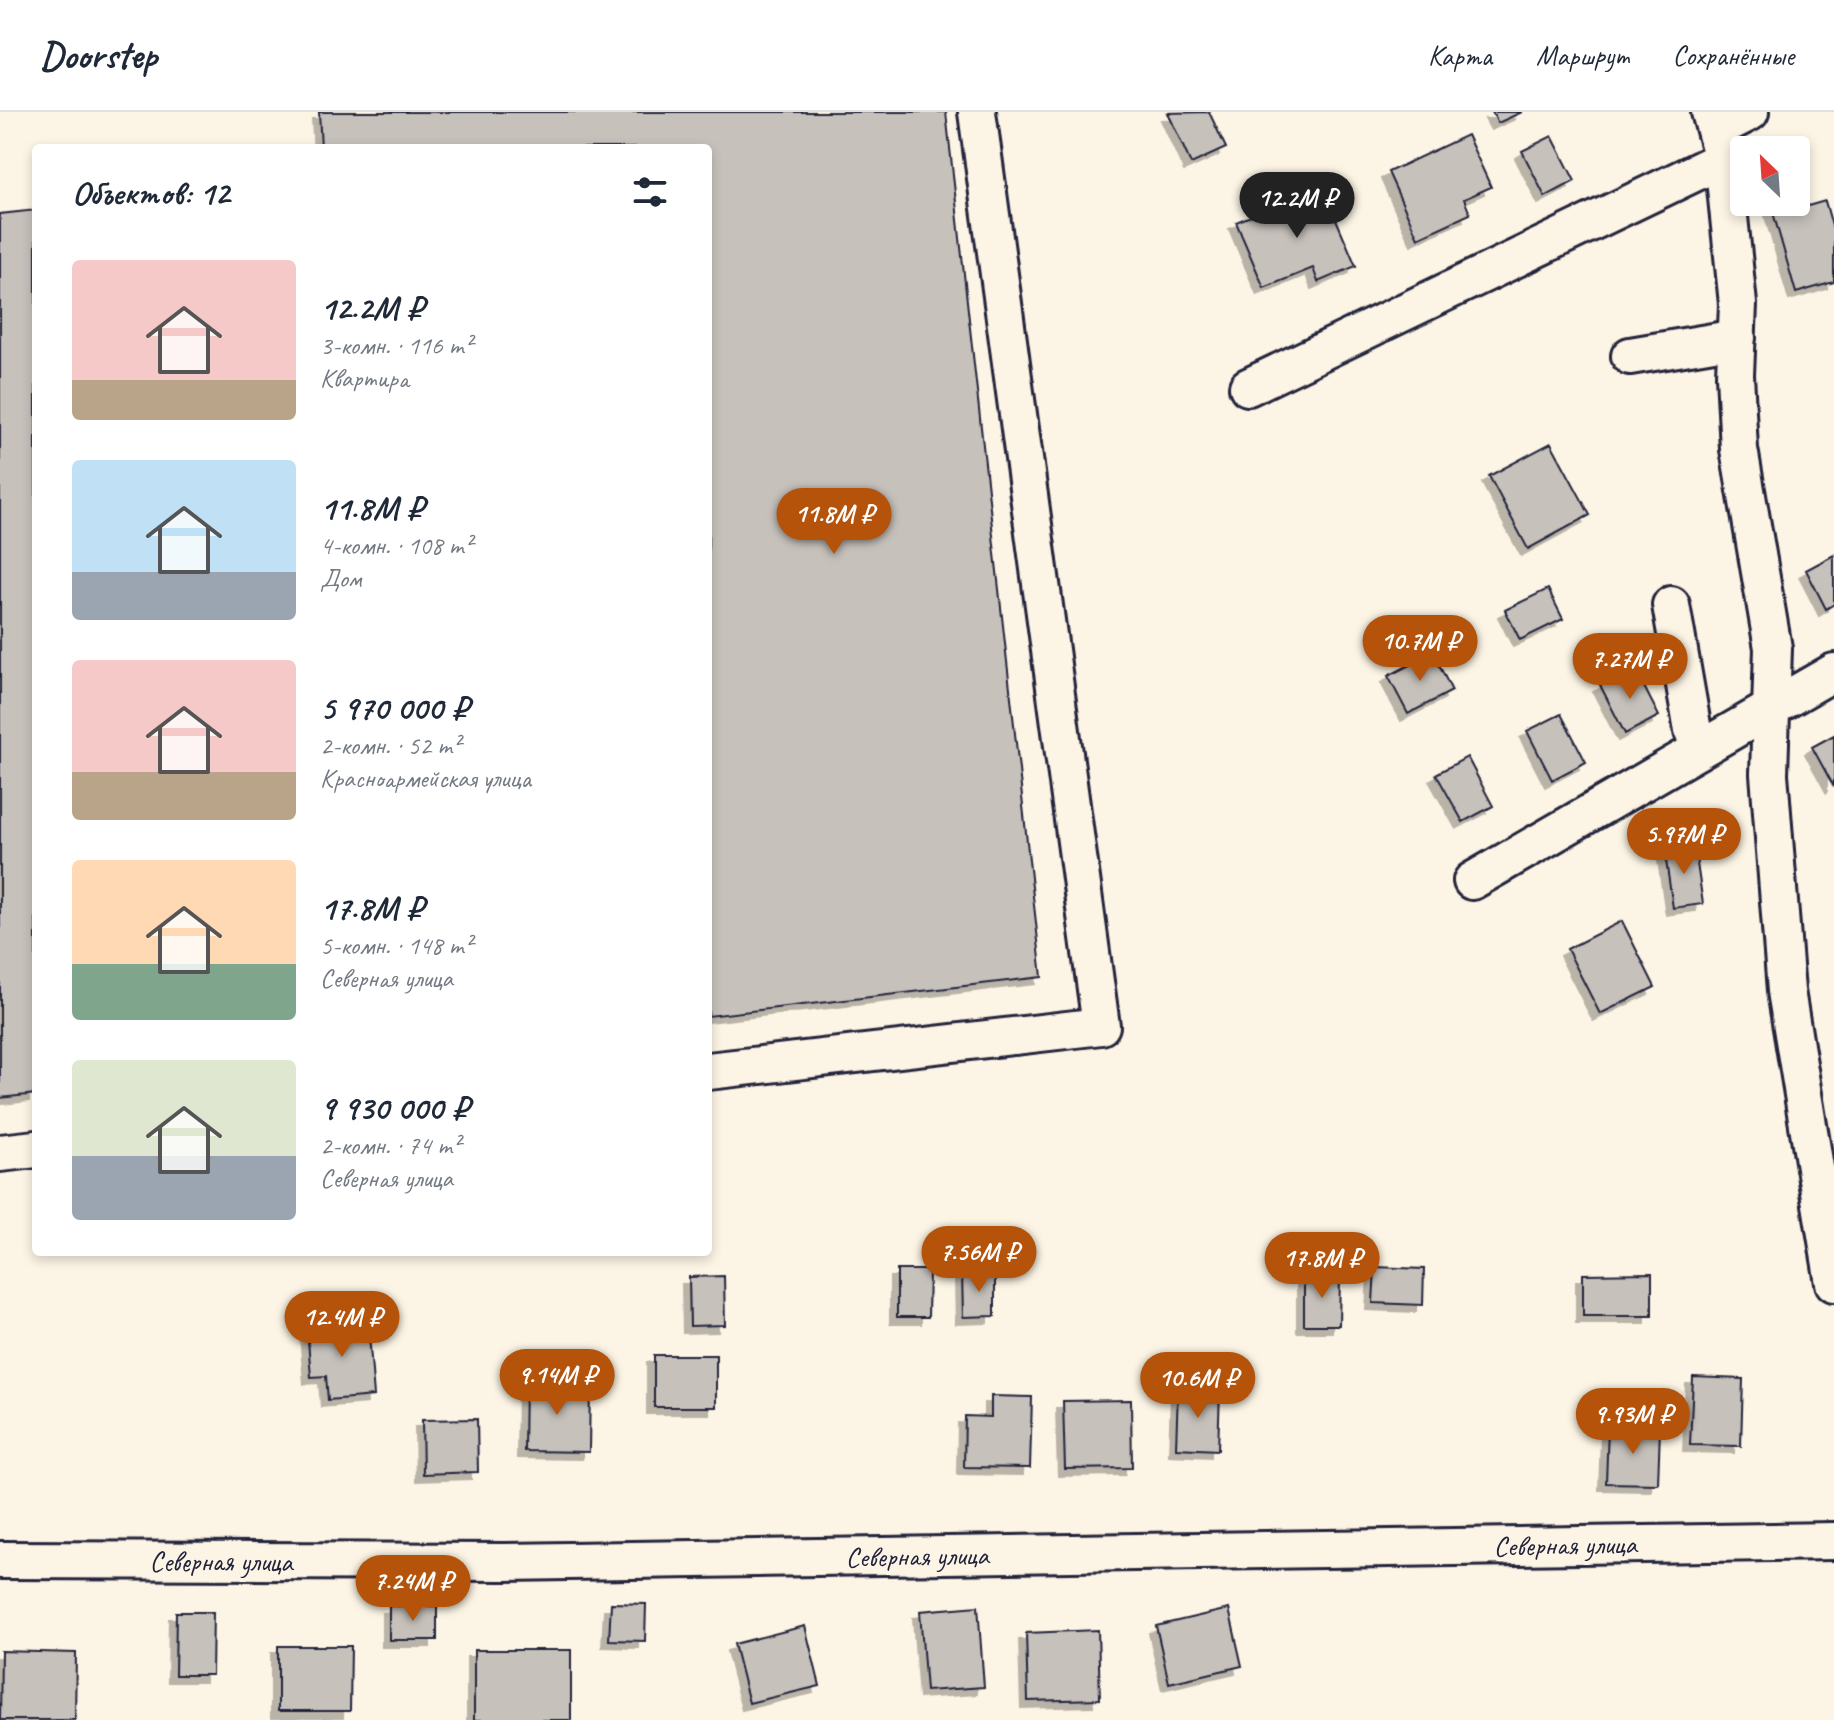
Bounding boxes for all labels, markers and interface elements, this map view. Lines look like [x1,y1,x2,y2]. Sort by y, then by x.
text: Doorstep [40,32,157,79]
text: Карта [1428,38,1492,73]
text: Маршрут [1536,38,1628,73]
text: Сохранённые [1672,38,1794,73]
north arrow [1730,136,1810,216]
map controls [1730,136,1810,216]
icon: filters [628,170,672,214]
text: Объектов: 12 [72,171,230,214]
pin: 12.2M ₽ [1223,172,1371,240]
text: 12.2M ₽ [1258,181,1336,214]
text: 12.2M ₽ [320,286,423,329]
icon: home [136,292,232,388]
text: 3-комн. · 116 m² [320,329,472,362]
text: Квартира [320,362,409,395]
text: 11.8M ₽ [320,486,423,529]
pin: 11.8M ₽ [760,488,908,556]
icon: home [136,492,232,588]
text: 11.8M ₽ [795,497,873,530]
text: 4-комн. · 108 m² [320,529,472,562]
text: Дом [320,562,362,595]
pin: 10.7M ₽ [1346,615,1494,683]
text: 10.7M ₽ [1381,624,1459,657]
pin: 7.27M ₽ [1556,633,1704,701]
text: 7.27M ₽ [1591,642,1669,675]
text: 5 970 000 ₽ [320,686,468,729]
icon: home [136,692,232,788]
text: 2-комн. · 52 m² [320,729,460,762]
text: Красноармейская улица [320,762,531,795]
pin: 5.97M ₽ [1610,808,1758,876]
text: 5.97M ₽ [1645,817,1723,850]
text: 17.8M ₽ [320,886,423,929]
icon: home [136,892,232,988]
text: 5-комн. · 148 m² [320,929,472,962]
text: Северная улица [320,962,453,995]
text: 9 930 000 ₽ [320,1086,469,1129]
icon: home [136,1092,232,1188]
text: 2-комн. · 74 m² [320,1129,460,1162]
text: Северная улица [320,1162,453,1195]
pin: 7.56M ₽ [905,1226,1053,1294]
pin: 17.8M ₽ [1248,1232,1396,1300]
text: 7.56M ₽ [940,1235,1018,1268]
text: 17.8M ₽ [1283,1241,1361,1274]
pin: 12.4M ₽ [268,1291,416,1359]
text: 12.4M ₽ [303,1300,381,1333]
pin: 9.14M ₽ [483,1349,631,1417]
pin: 10.6M ₽ [1124,1352,1272,1420]
text: 9.14M ₽ [518,1358,596,1391]
text: 10.6M ₽ [1158,1361,1238,1394]
pin: 9.93M ₽ [1559,1388,1707,1456]
text: 9.93M ₽ [1594,1397,1672,1430]
street label: Северная улица [1493,1526,1639,1564]
street label: Северная улица [845,1537,991,1575]
street label: Северная улица [149,1544,294,1579]
pin: 7.24M ₽ [339,1555,487,1623]
text: 7.24M ₽ [374,1564,452,1597]

